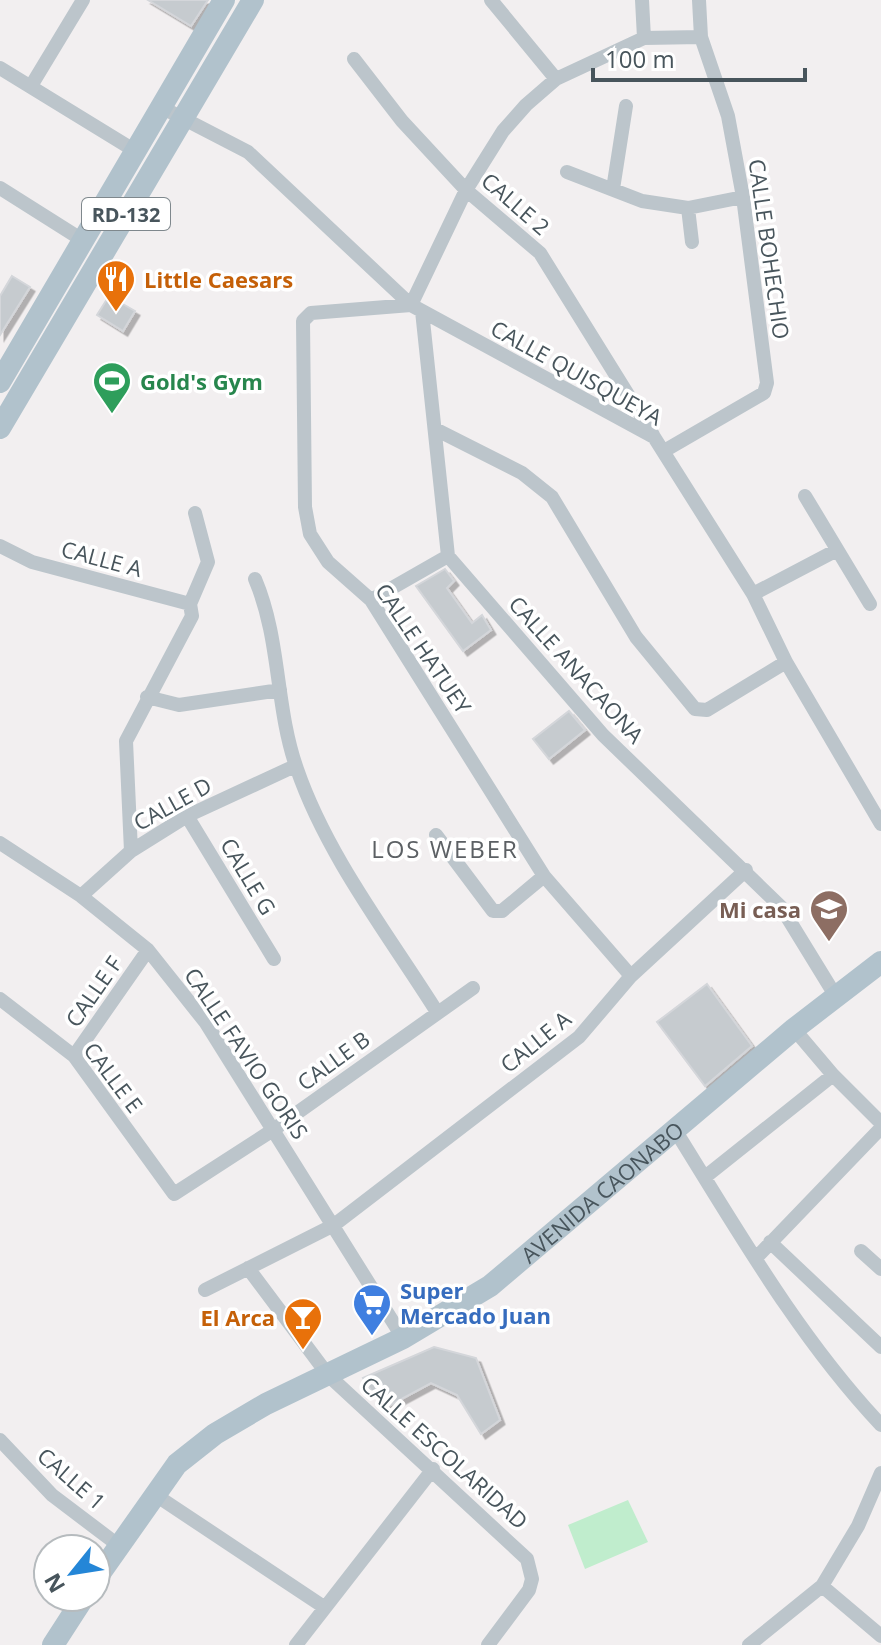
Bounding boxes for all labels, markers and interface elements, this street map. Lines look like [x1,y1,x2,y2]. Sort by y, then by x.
scale bar [593,32,805,82]
text: 100 m [605,42,675,75]
street label: CALLE BOHECHIO [742,157,798,341]
street label: CALLE 2 [475,165,557,241]
road number: RD-132 [82,198,170,230]
restaurant icon: Little Caesars [95,258,137,313]
place label: Little Caesars [144,264,293,294]
street label: CALLE QUISQUEYA [486,312,668,432]
sports icon: Gold's Gym [91,360,133,415]
place label: Gold's Gym [140,366,263,396]
street label: CALLE A [58,533,146,583]
street label: CALLE HATUEY [369,577,479,720]
street label: CALLE ANACAONA [503,589,651,749]
street label: CALLE D [128,769,216,837]
street label: CALLE G [214,832,284,920]
district label: LOS WEBER [371,832,519,865]
school or university icon: Mi casa [808,888,850,943]
place label: Mi casa [719,894,801,924]
street label: CALLE F [58,950,128,1032]
street label: CALLE FAVIO GORIS [178,961,316,1145]
street label: CALLE A [493,1003,577,1079]
street label: CALLE B [291,1024,375,1096]
street label: CALLE E [78,1036,150,1118]
street label: AVENIDA CAONABO [514,1114,689,1269]
place label: Super Mercado Juan [400,1275,551,1330]
supermarket icon: Super Mercado Juan [351,1282,393,1337]
bar icon: El Arca [282,1296,324,1351]
place label: El Arca [200,1302,275,1332]
street label: CALLE ESCOLARIDAD [355,1369,535,1535]
street label: CALLE 1 [31,1440,113,1516]
north arrow [32,1533,112,1613]
text: N [36,1568,71,1599]

